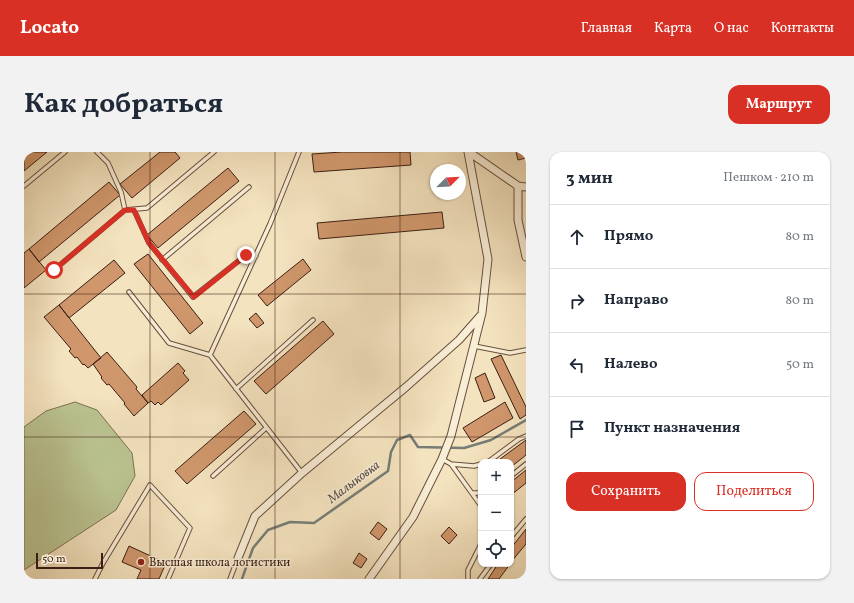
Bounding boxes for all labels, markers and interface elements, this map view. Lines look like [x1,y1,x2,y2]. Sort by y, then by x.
text: Locato [20,15,79,41]
text: Главная [581,19,632,38]
text: Карта [654,19,692,38]
text: О нас [714,19,749,38]
text: Контакты [771,19,834,38]
text: Как добраться [24,85,223,124]
button: Маршрут [728,85,830,124]
north arrow [430,164,466,200]
text: 3 мин [566,167,613,190]
text: Пешком · 210 m [723,169,814,187]
icon: ahead [566,226,588,248]
text: Прямо [604,226,653,247]
text: 80 m [785,228,814,246]
route end [237,246,255,264]
route start [45,261,63,279]
icon: right [566,290,588,312]
text: Направо [604,290,668,311]
text: 80 m [785,292,814,310]
icon: left [566,354,588,376]
text: Налево [604,354,658,375]
text: 50 m [786,356,814,374]
icon: arrive [566,418,588,440]
text: Пункт назначения [604,418,740,439]
water label: Малыковка [323,457,384,509]
map controls [478,459,514,567]
button: + [478,459,514,495]
button: Сохранить [566,472,686,511]
button: Поделиться [694,472,814,511]
button: − [478,495,514,531]
button: locate [478,531,514,567]
scale bar [36,551,103,570]
text: 50 m [42,552,66,567]
place label: Высшая школа логистики [149,555,290,571]
marker: Высшая школа логистики [136,557,146,567]

